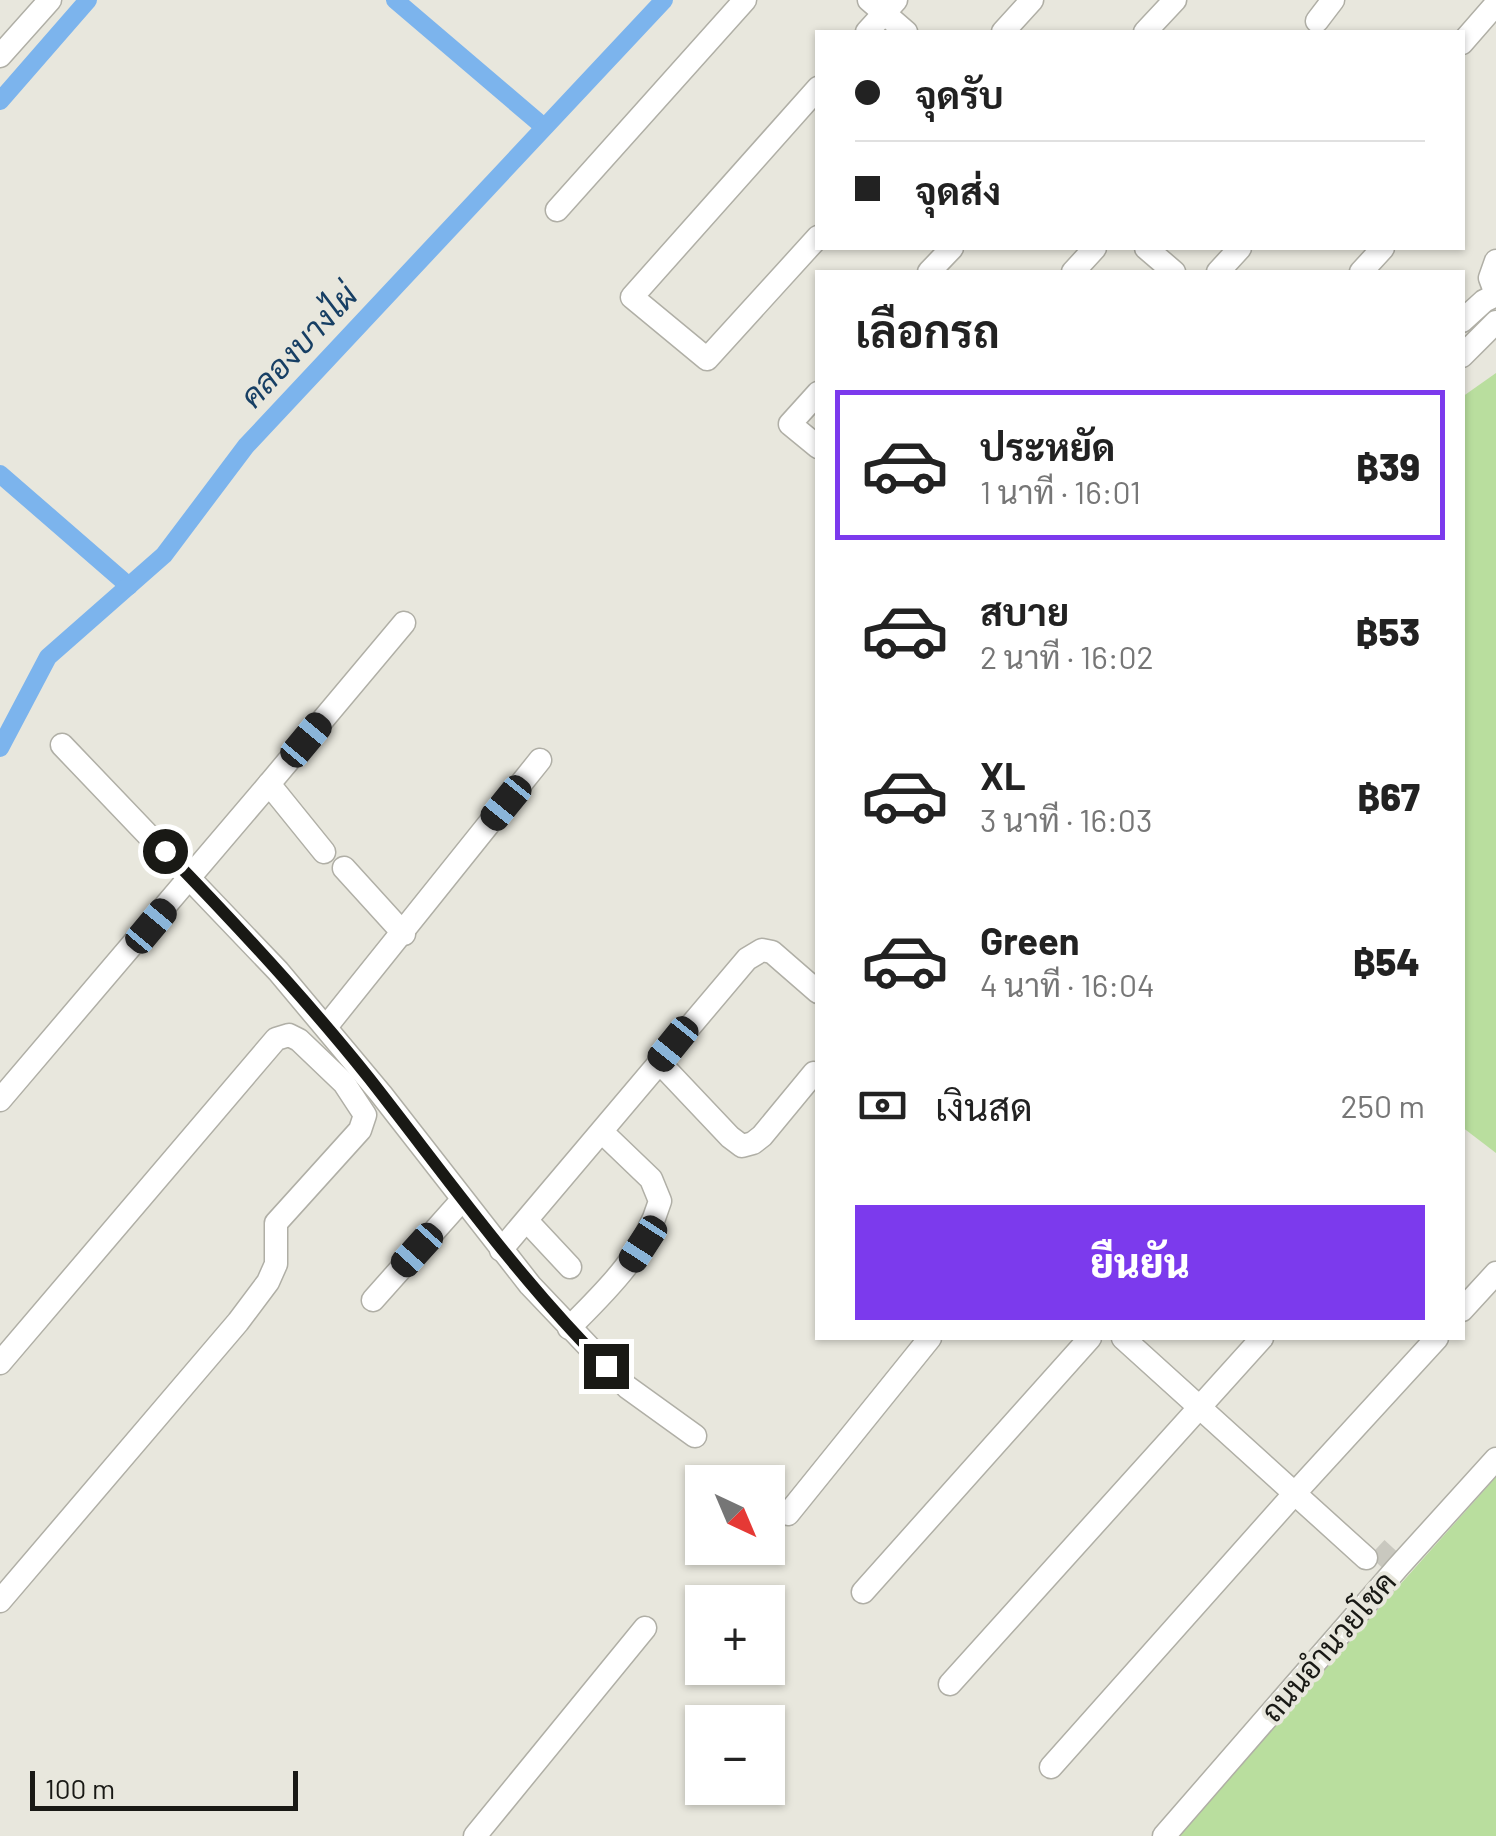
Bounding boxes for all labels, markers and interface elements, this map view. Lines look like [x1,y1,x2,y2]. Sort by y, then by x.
text: จุดรับ [915,71,1004,117]
text: จุดส่ง [915,167,1001,213]
water label: คลองบางไผ่ [231,274,365,414]
text: เลือกรถ [855,303,1000,357]
icon: car [860,420,950,510]
text: ประหยัด [980,423,1115,469]
text: ฿39 [1356,443,1420,489]
text: 1 นาที · 16:01 [980,472,1141,510]
icon: car [860,585,950,675]
text: สบาย [980,588,1069,634]
text: ฿53 [1355,608,1420,654]
text: 2 นาที · 16:02 [980,637,1154,675]
car [275,707,337,773]
icon: car [860,750,950,840]
text: XL [980,752,1026,798]
car [475,770,537,836]
text: ฿67 [1357,773,1420,819]
text: 3 นาที · 16:03 [980,800,1152,838]
route start [143,829,188,874]
car [120,893,182,959]
icon: car [860,915,950,1005]
text: Green [980,917,1080,963]
text: ฿54 [1352,938,1420,984]
text: 4 นาที · 16:04 [980,965,1155,1003]
car [642,1011,704,1077]
icon: cash [855,1078,910,1133]
text: เงินสด [935,1083,1033,1129]
text: 250 m [1340,1086,1425,1124]
button: ยืนยัน [855,1205,1425,1320]
car [614,1211,672,1277]
car [386,1218,448,1282]
route end [584,1344,629,1389]
north arrow [685,1465,785,1565]
map controls [685,1465,785,1805]
street label: ถนนอำนวยโชค [1253,1563,1402,1728]
button: + [685,1585,785,1685]
button: − [685,1705,785,1805]
scale bar [30,1766,298,1810]
text: 100 m [45,1771,115,1805]

